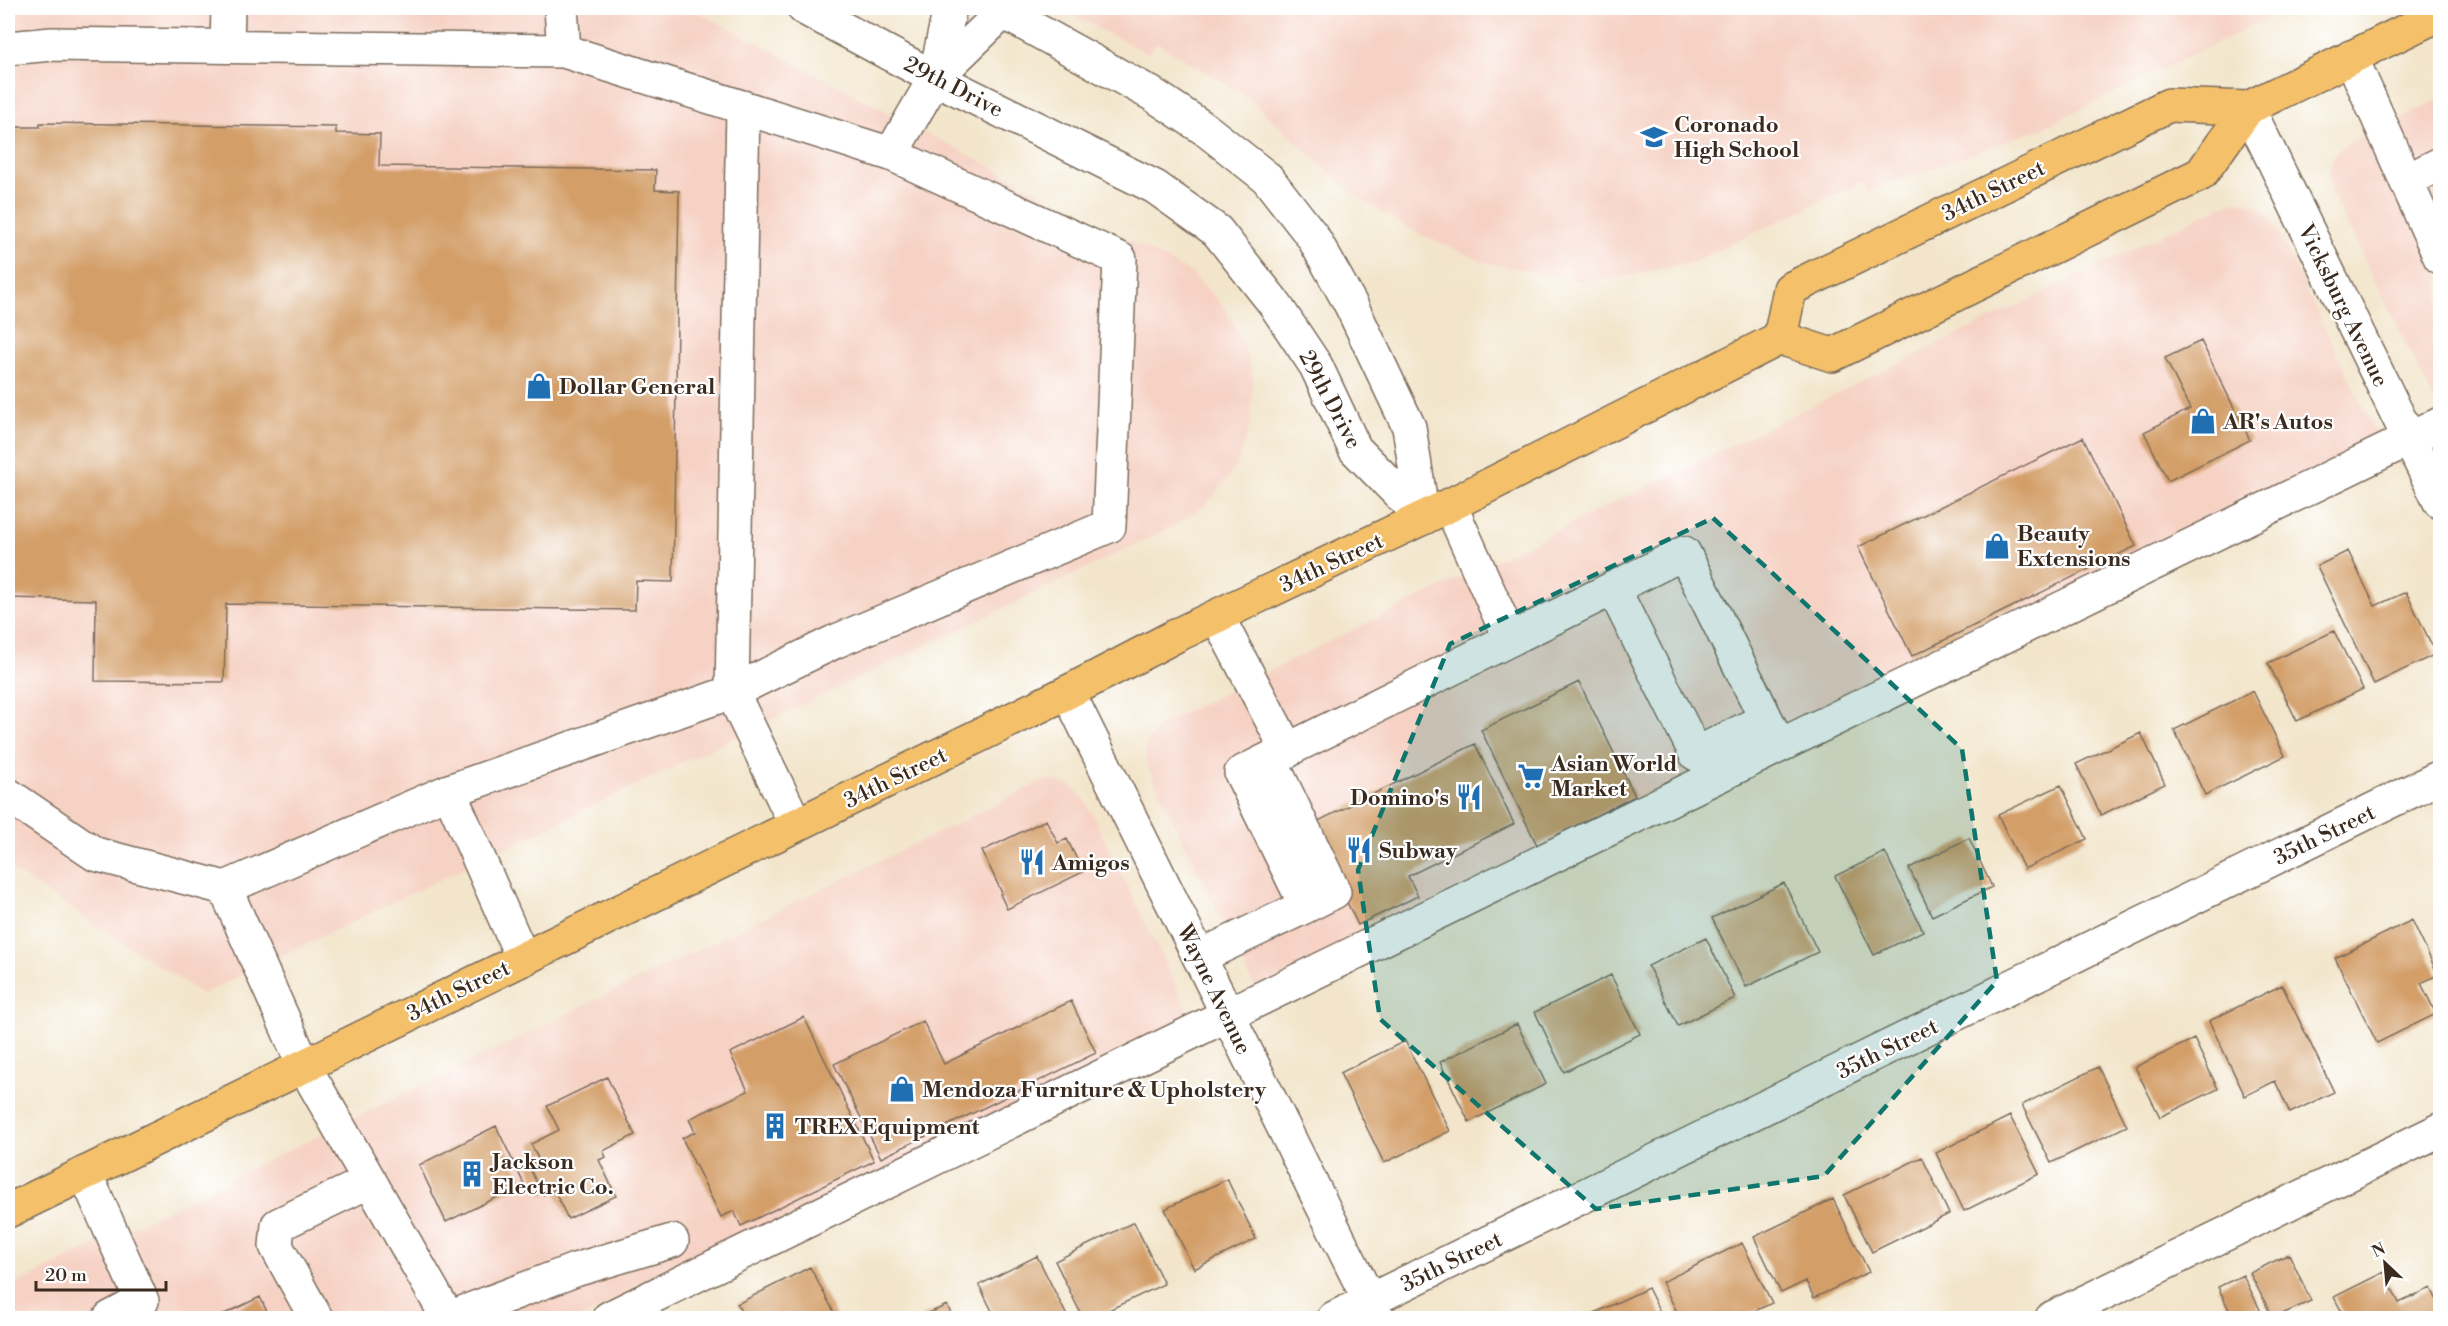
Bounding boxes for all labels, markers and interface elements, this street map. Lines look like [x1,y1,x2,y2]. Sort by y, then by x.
street label: 29th Drive [899,51,1007,124]
place label: Coronado High School [1674,112,1799,164]
school or university icon: Coronado High School [1639,122,1669,152]
street label: 34th Street [1938,155,2050,228]
street label: Vicksburg Avenue [2291,219,2394,391]
street label: 29th Drive [1292,346,1367,454]
shop icon: Dollar General [524,371,554,401]
place label: Dollar General [559,374,715,401]
shop icon: AR's Autos [2188,406,2218,436]
place label: AR's Autos [2222,409,2333,436]
place label: Beauty Extensions [2017,521,2131,573]
street label: 34th Street [1276,528,1388,599]
shop icon: Beauty Extensions [1982,531,2012,561]
street label: 34th Street [840,742,952,815]
place label: Asian World Market [1550,751,1678,803]
supermarket icon: Asian World Market [1516,761,1546,791]
restaurant icon: Domino's [1454,782,1484,812]
place label: Domino's [1350,785,1449,812]
street label: 35th Street [2269,799,2380,872]
restaurant icon: Subway [1344,835,1374,865]
place label: Subway [1379,838,1458,865]
restaurant icon: Amigos [1017,847,1047,877]
place label: Amigos [1051,850,1130,877]
street label: Wayne Avenue [1170,919,1257,1059]
street label: 34th Street [403,955,515,1028]
street label: 35th Street [1832,1013,1943,1086]
shop icon: Mendoza Furniture & Upholstery [887,1074,917,1104]
place label: Mendoza Furniture & Upholstery [922,1077,1267,1104]
building icon: TREX Equipment [760,1111,790,1141]
place label: TREX Equipment [795,1114,979,1141]
place label: Jackson Electric Co. [489,1149,614,1201]
building icon: Jackson Electric Co. [457,1159,487,1189]
street label: 35th Street [1396,1226,1507,1299]
north arrow [2355,1233,2415,1293]
text: N [2369,1239,2389,1262]
scale bar [36,1254,166,1292]
text: 20 m [45,1264,87,1287]

